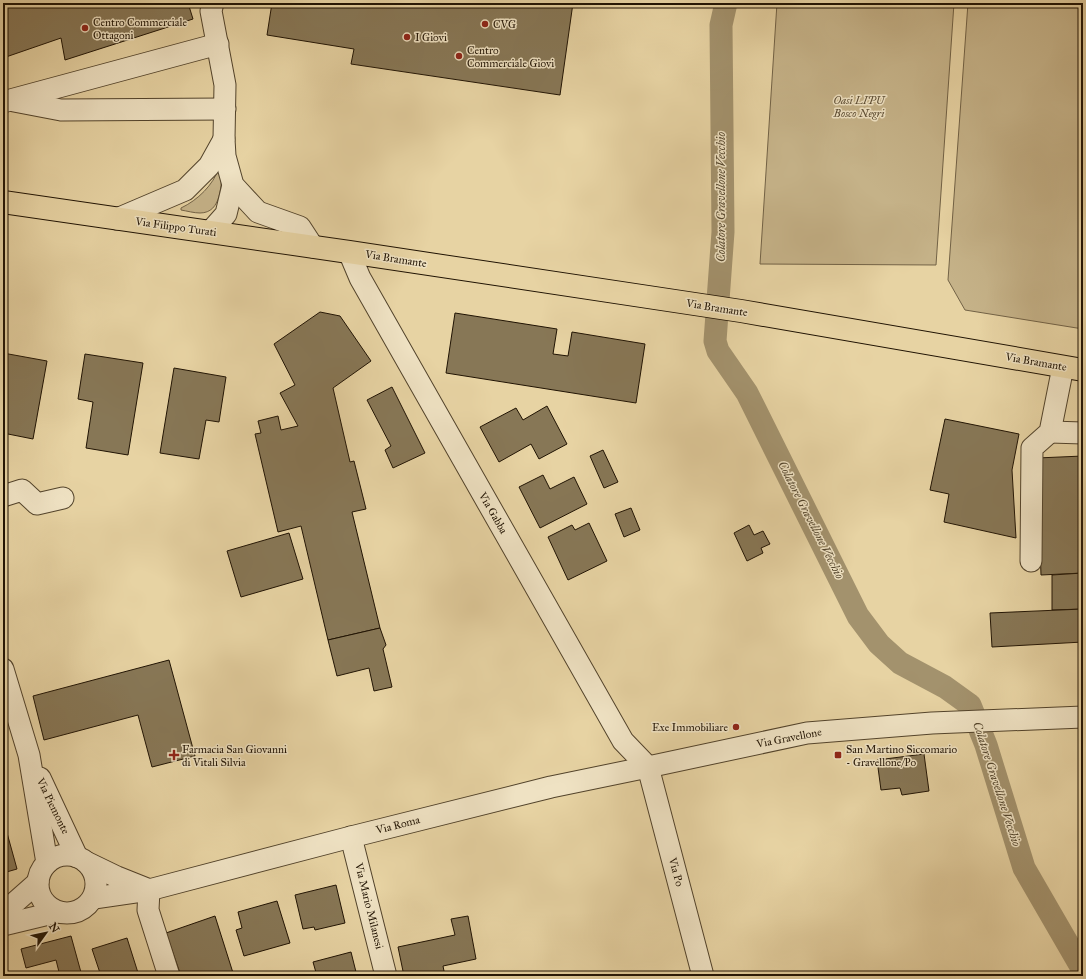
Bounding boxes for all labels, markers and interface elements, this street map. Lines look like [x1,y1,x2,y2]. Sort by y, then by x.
place label: Centro Commerciale Ottagoni [93,16,187,42]
place label: CVG [493,18,516,31]
marker: CVG [480,19,490,29]
marker: Centro Commerciale Ottagoni [80,23,90,33]
place label: I Giovi [415,31,447,44]
marker: I Giovi [402,32,412,42]
place label: Centro Commerciale Giovi [467,44,554,70]
marker: Centro Commerciale Giovi [454,51,464,61]
park label: Oasi LIPU Bosco Negri [833,94,887,120]
water label: Colatore Gravellone Vecchio [714,131,728,262]
street label: Via Filippo Turati [134,215,217,239]
street label: Via Bramante [363,248,428,270]
street label: Via Bramante [684,297,749,319]
street label: Via Bramante [1003,350,1068,374]
water label: Colatore Gravellone Vecchio [775,459,847,582]
street label: Via Gabba [475,489,510,536]
water label: Colatore Gravellone Vecchio [970,720,1024,848]
place label: Exe Immobiliare [652,721,728,734]
marker: Exe Immobiliare [731,722,741,732]
street label: Via Gravellone [754,725,823,751]
place label: Farmacia San Giovanni di Vitali Silvia [182,743,287,769]
place label: San Martino Siccomario - Gravellone/Po [846,743,957,769]
marker: Farmacia San Giovanni di Vitali Silvia [169,750,179,760]
marker: San Martino Siccomario - Gravellone/Po [833,750,843,760]
street label: Via Piemonte [33,775,72,837]
street label: Via Roma [374,813,422,837]
street label: Via Po [666,855,686,888]
street label: Via Mario Milanesi [352,861,386,950]
north arrow [26,913,66,953]
text: N [46,920,62,936]

